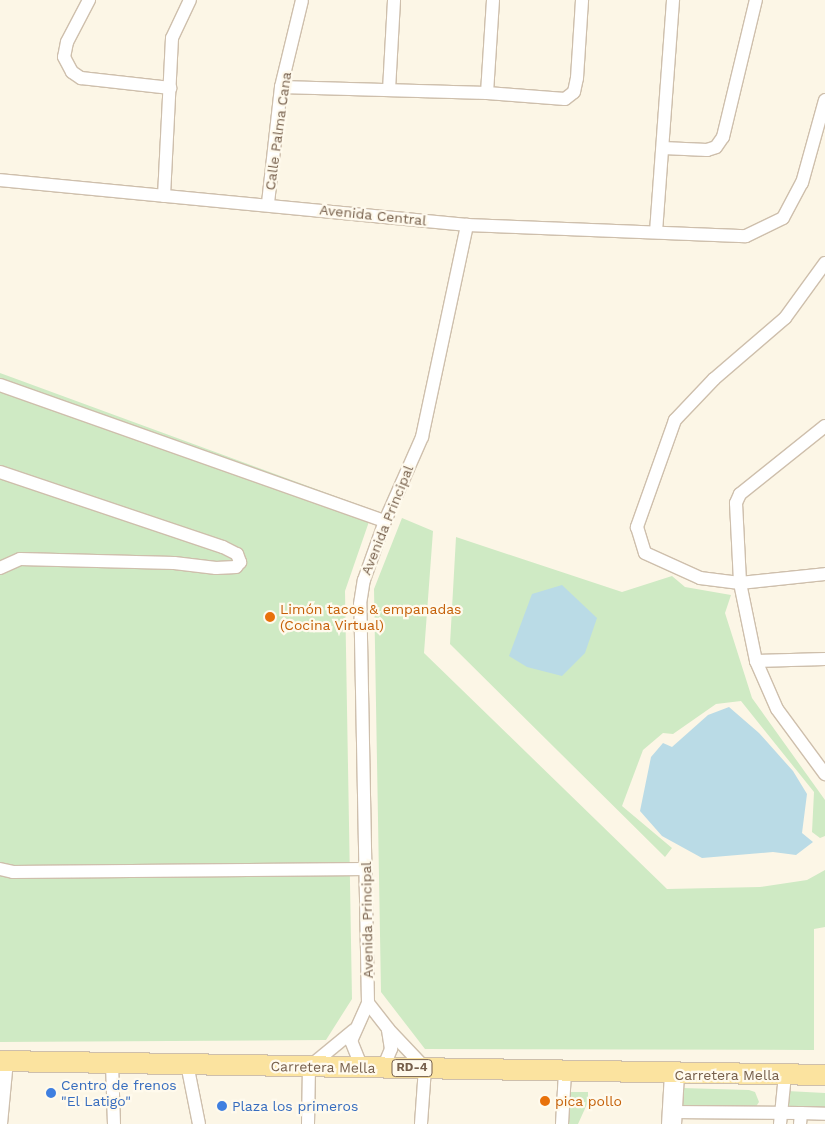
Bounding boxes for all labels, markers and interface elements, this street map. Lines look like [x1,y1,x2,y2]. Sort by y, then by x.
street label: Calle Palma Cana [261,70,295,192]
street label: Avenida Central [318,201,428,229]
street label: Avenida Principal [357,463,417,577]
place label: Limón tacos & empanadas (Cocina Virtual) [280,601,462,634]
marker: Limón tacos & empanadas (Cocina Virtual) [264,611,276,623]
street label: Avenida Principal [358,861,376,979]
street label: Carretera Mella [270,1058,376,1076]
road number: RD-4 [391,1058,433,1078]
street label: Carretera Mella [674,1067,780,1083]
place label: Centro de frenos "El Latigo" [61,1077,177,1110]
marker: Centro de frenos "El Latigo" [45,1087,57,1099]
place label: pica pollo [555,1093,622,1109]
marker: pica pollo [539,1095,551,1107]
place label: Plaza los primeros [232,1098,359,1114]
marker: Plaza los primeros [216,1100,228,1112]

